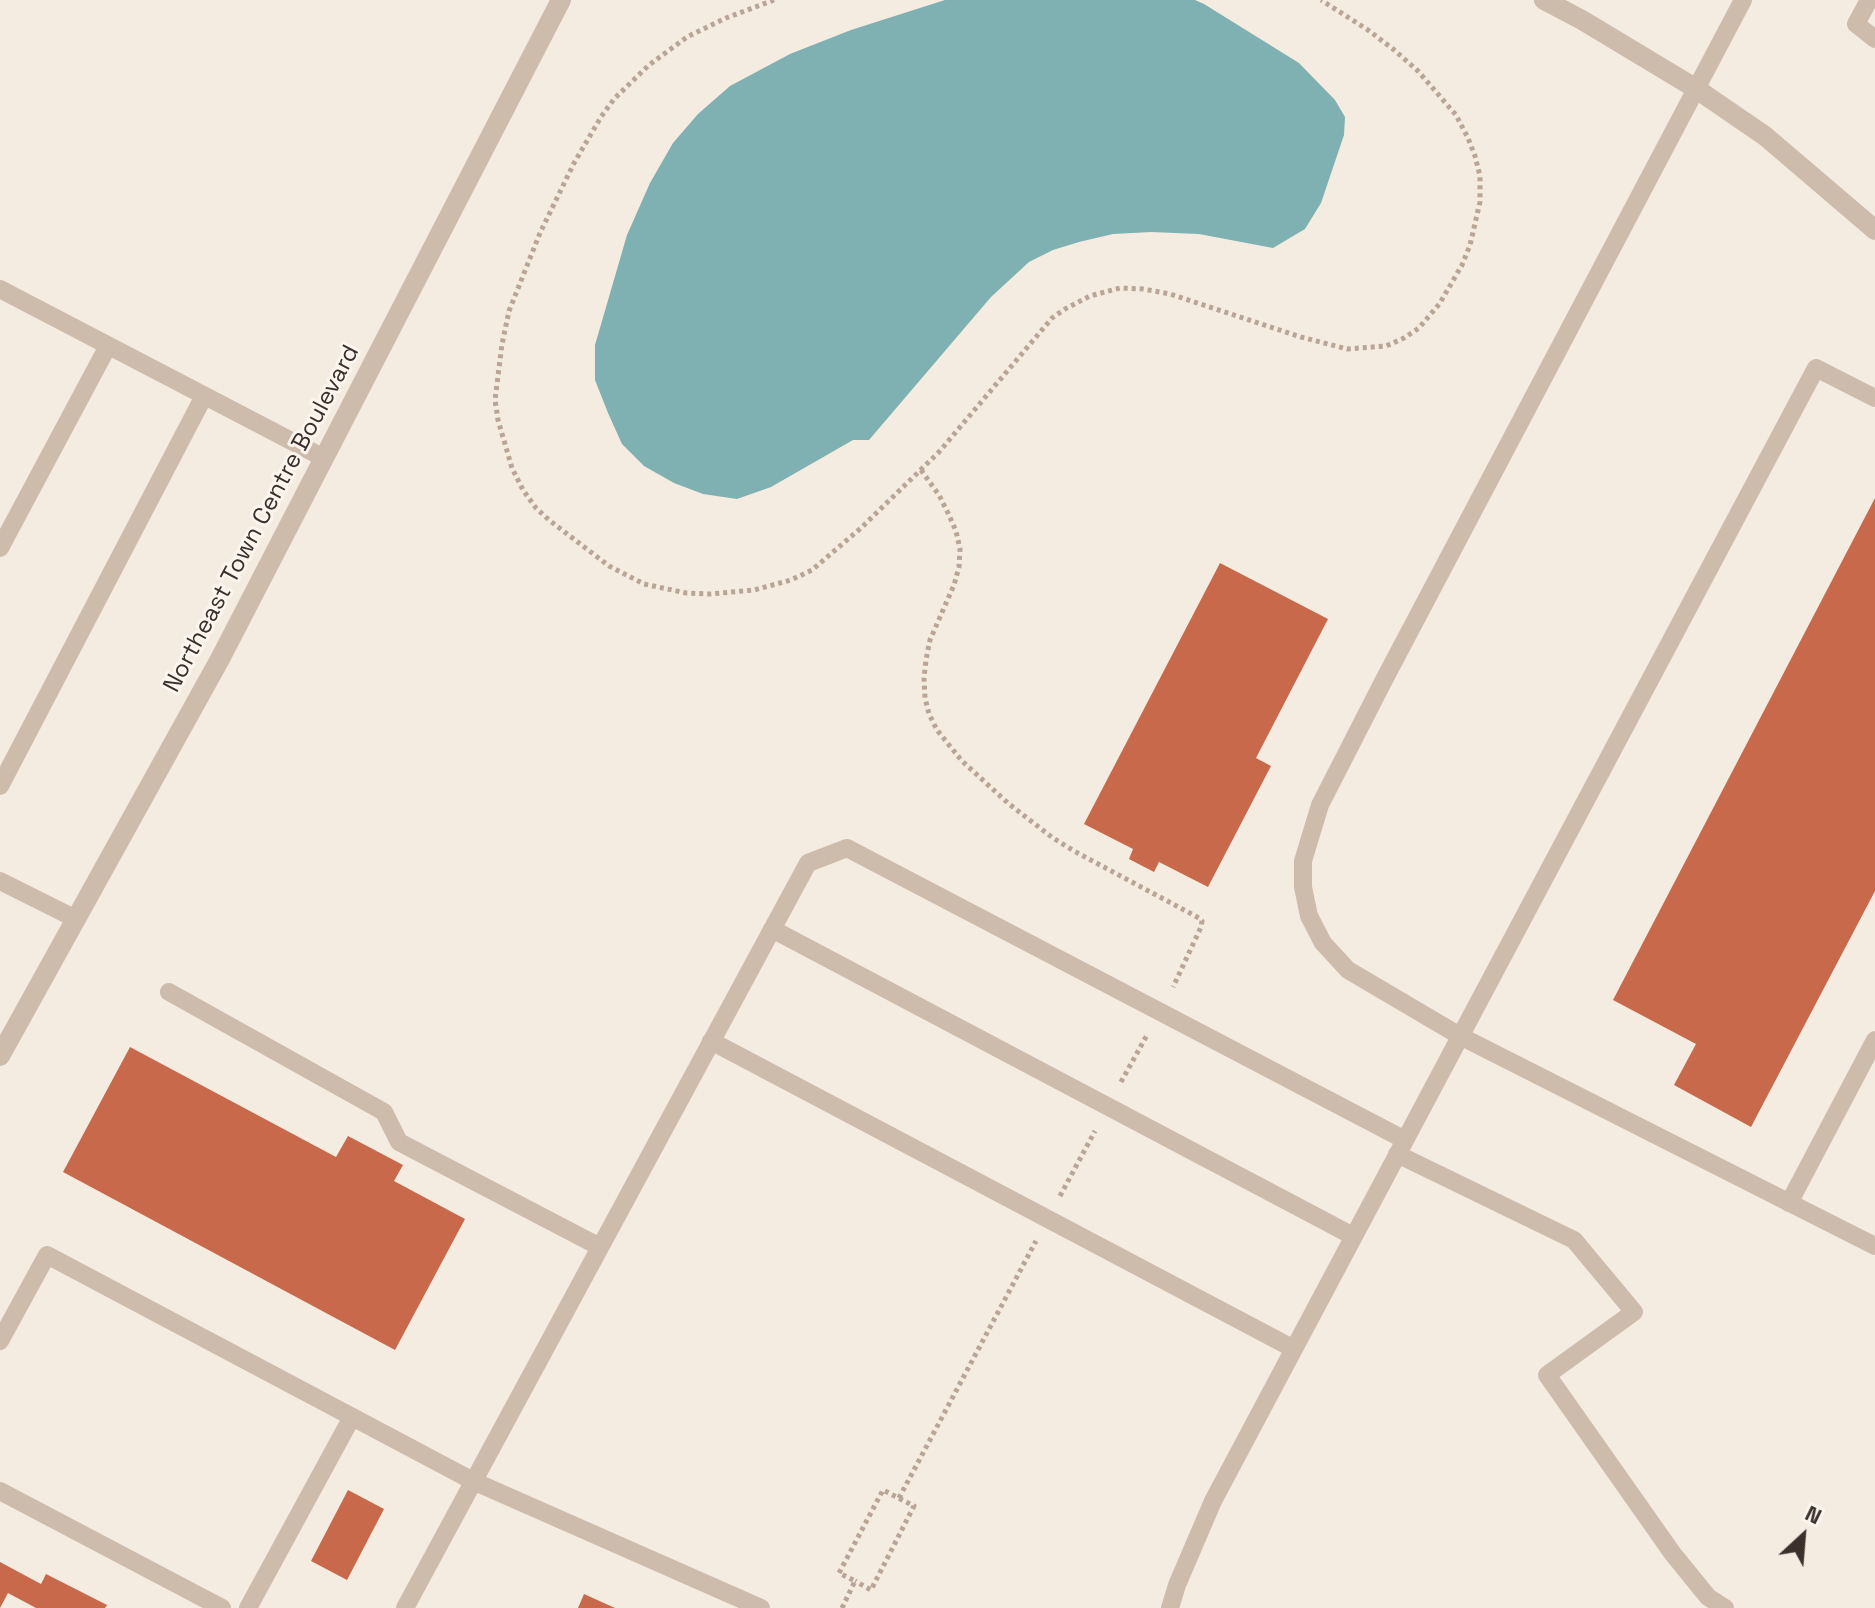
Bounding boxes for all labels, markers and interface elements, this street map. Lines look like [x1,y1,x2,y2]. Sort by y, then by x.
street label: Northeast Town Centre Boulevard [158,341,366,697]
north arrow [1763,1496,1843,1576]
text: N [1801,1499,1826,1530]

